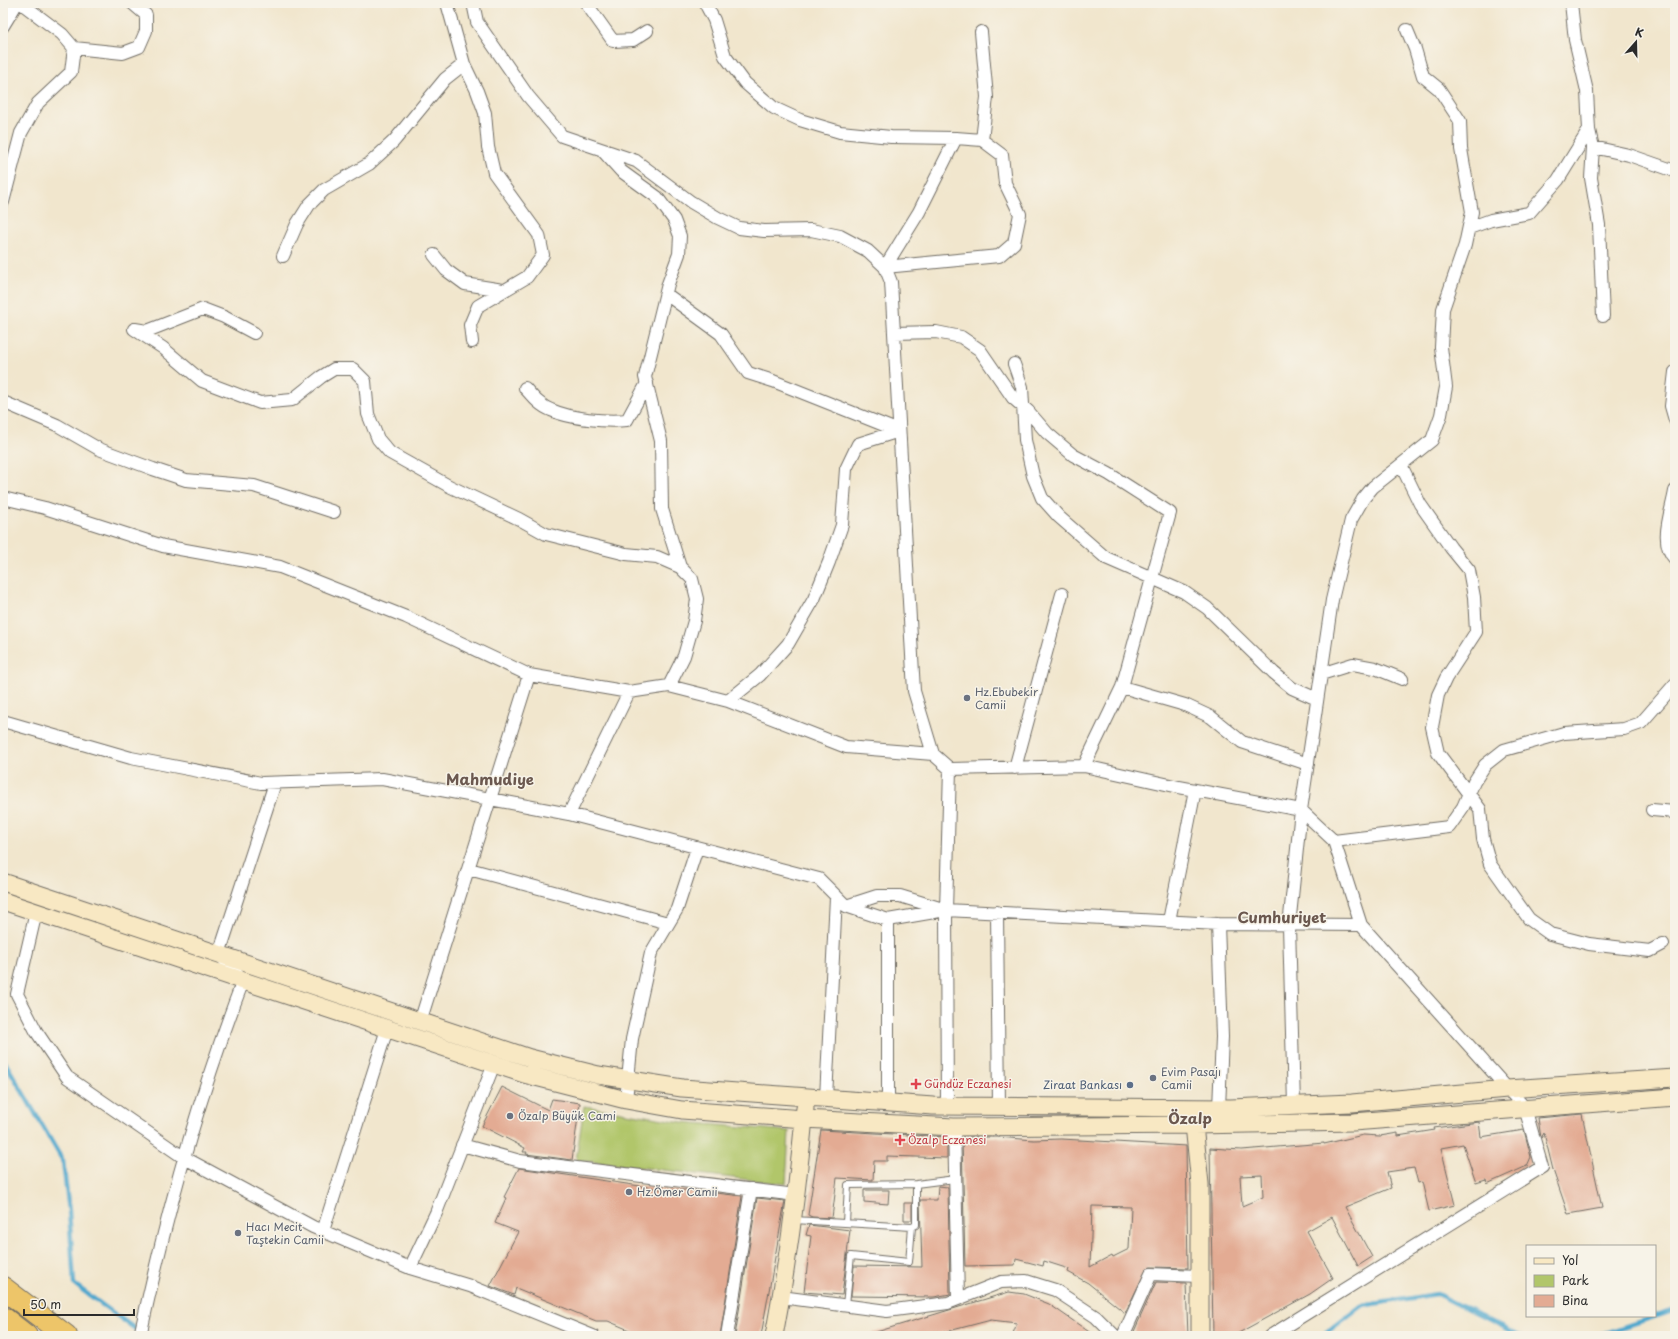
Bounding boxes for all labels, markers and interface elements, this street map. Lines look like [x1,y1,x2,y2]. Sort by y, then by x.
north arrow [1616,22,1656,62]
text: K [1633,23,1646,41]
place label: Hz.Ebubekir Camii [975,683,1038,713]
marker: Hz.Ebubekir Camii [962,693,972,703]
district label: Mahmudiye [446,767,534,790]
district label: Cumhuriyet [1237,905,1327,928]
place label: Evim Pasajı Camii [1161,1063,1221,1093]
marker: Evim Pasajı Camii [1148,1073,1158,1083]
place label: Gündüz Eczanesi [924,1075,1012,1092]
place label: Ziraat Bankası [1043,1076,1122,1093]
marker: Gündüz Eczanesi [911,1079,921,1089]
marker: Ziraat Bankası [1125,1080,1135,1090]
district label: Özalp [1168,1106,1212,1129]
place label: Özalp Büyük Cami [518,1107,616,1124]
marker: Özalp Büyük Cami [505,1111,515,1121]
place label: Özalp Eczanesi [908,1131,986,1148]
marker: Özalp Eczanesi [895,1135,905,1145]
place label: Hz.Ömer Camii [637,1183,718,1200]
marker: Hz.Ömer Camii [624,1187,634,1197]
place label: Hacı Mecit Taştekin Camii [246,1218,324,1248]
marker: Hacı Mecit Taştekin Camii [233,1228,243,1238]
legend [1526,1245,1656,1317]
text: Yol [1562,1251,1578,1269]
text: Park [1562,1271,1589,1289]
scale bar [24,1291,134,1317]
text: Bina [1562,1291,1588,1309]
text: 50 m [30,1295,61,1313]

